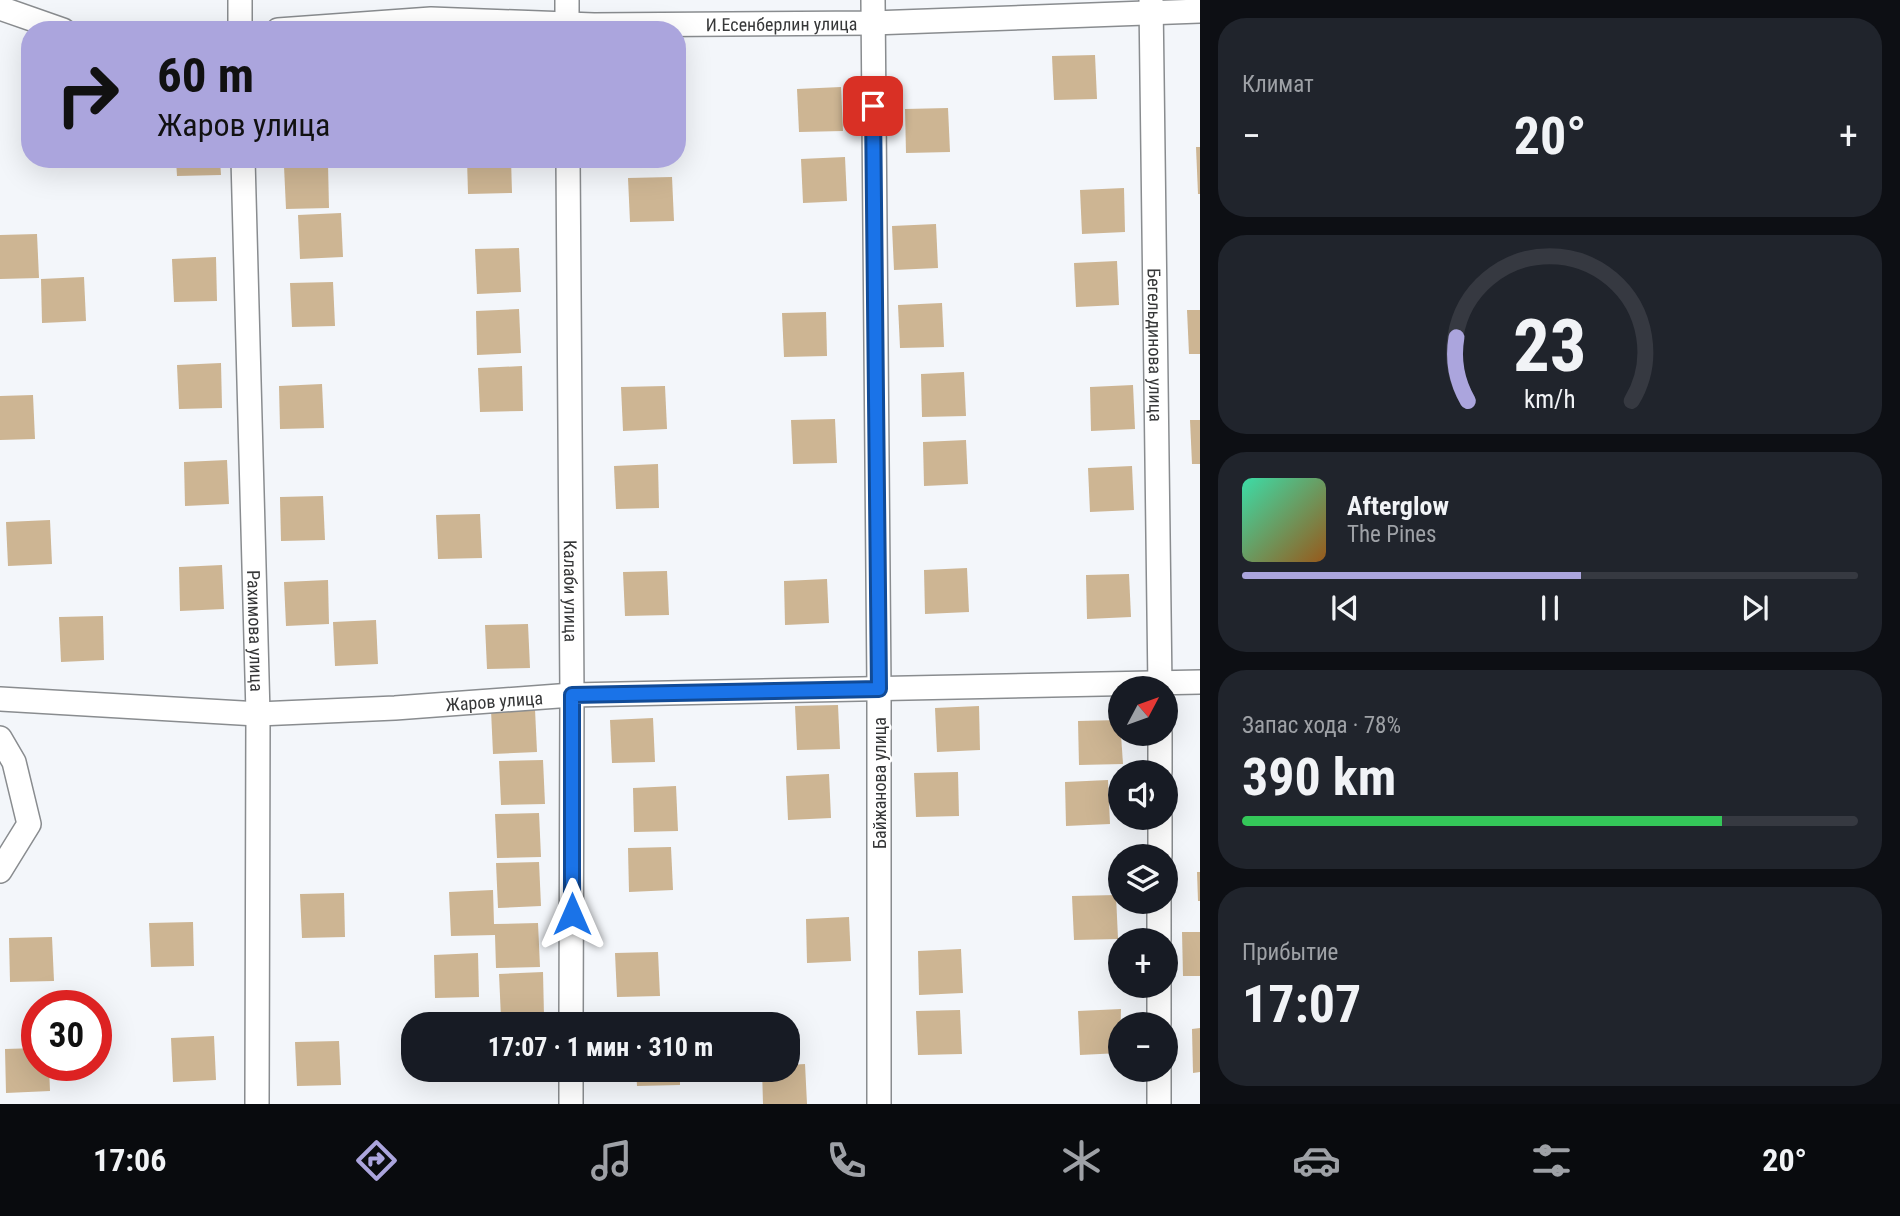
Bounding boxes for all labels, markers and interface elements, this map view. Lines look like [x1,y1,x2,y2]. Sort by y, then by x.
street label: И.Есенберлин улица [706,13,857,35]
text: 60 m [157,47,254,104]
icon: right [42,49,133,140]
text: Климат [1242,71,1314,98]
pin [843,76,903,136]
icon: arrive [854,87,892,125]
text: Жаров улица [157,106,330,144]
text: 20° [1514,106,1586,167]
text: − [1242,114,1261,158]
text: + [1839,114,1858,158]
street label: Бегельдинова улица [1144,268,1167,422]
text: 23 [1513,303,1587,389]
text: km/h [1524,385,1576,414]
text: Afterglow [1347,491,1449,521]
text: The Pines [1347,521,1437,548]
street label: Калаби улица [560,540,582,642]
street label: Рахимова улица [244,570,268,692]
icon: previous [1326,589,1364,627]
icon: pause [1531,589,1569,627]
icon: next [1736,589,1774,627]
north arrow [1108,676,1178,746]
map controls [1108,676,1178,1082]
street label: Жаров улица [445,687,544,715]
text: Запас хода · 78% [1242,712,1401,739]
street label: Байжанова улица [869,717,890,849]
text: 390 km [1242,747,1396,808]
button: sound [1108,760,1178,830]
button: layers [1108,844,1178,914]
position arrow [535,877,609,951]
button: + [1108,928,1178,998]
text: Прибытие [1242,939,1338,966]
text: 17:07 [1242,974,1361,1035]
speed limit sign: 30 [21,990,112,1081]
button: − [1108,1012,1178,1082]
text: 17:07 · 1 мин · 310 m [488,1032,713,1062]
icon: directions [352,1136,401,1185]
icon: music [587,1136,636,1185]
icon: phone [822,1136,871,1185]
icon: climate [1057,1136,1106,1185]
icon: car [1292,1136,1341,1185]
icon: filters [1527,1136,1576,1185]
text: 17:06 [93,1141,166,1179]
text: 20° [1762,1141,1807,1179]

